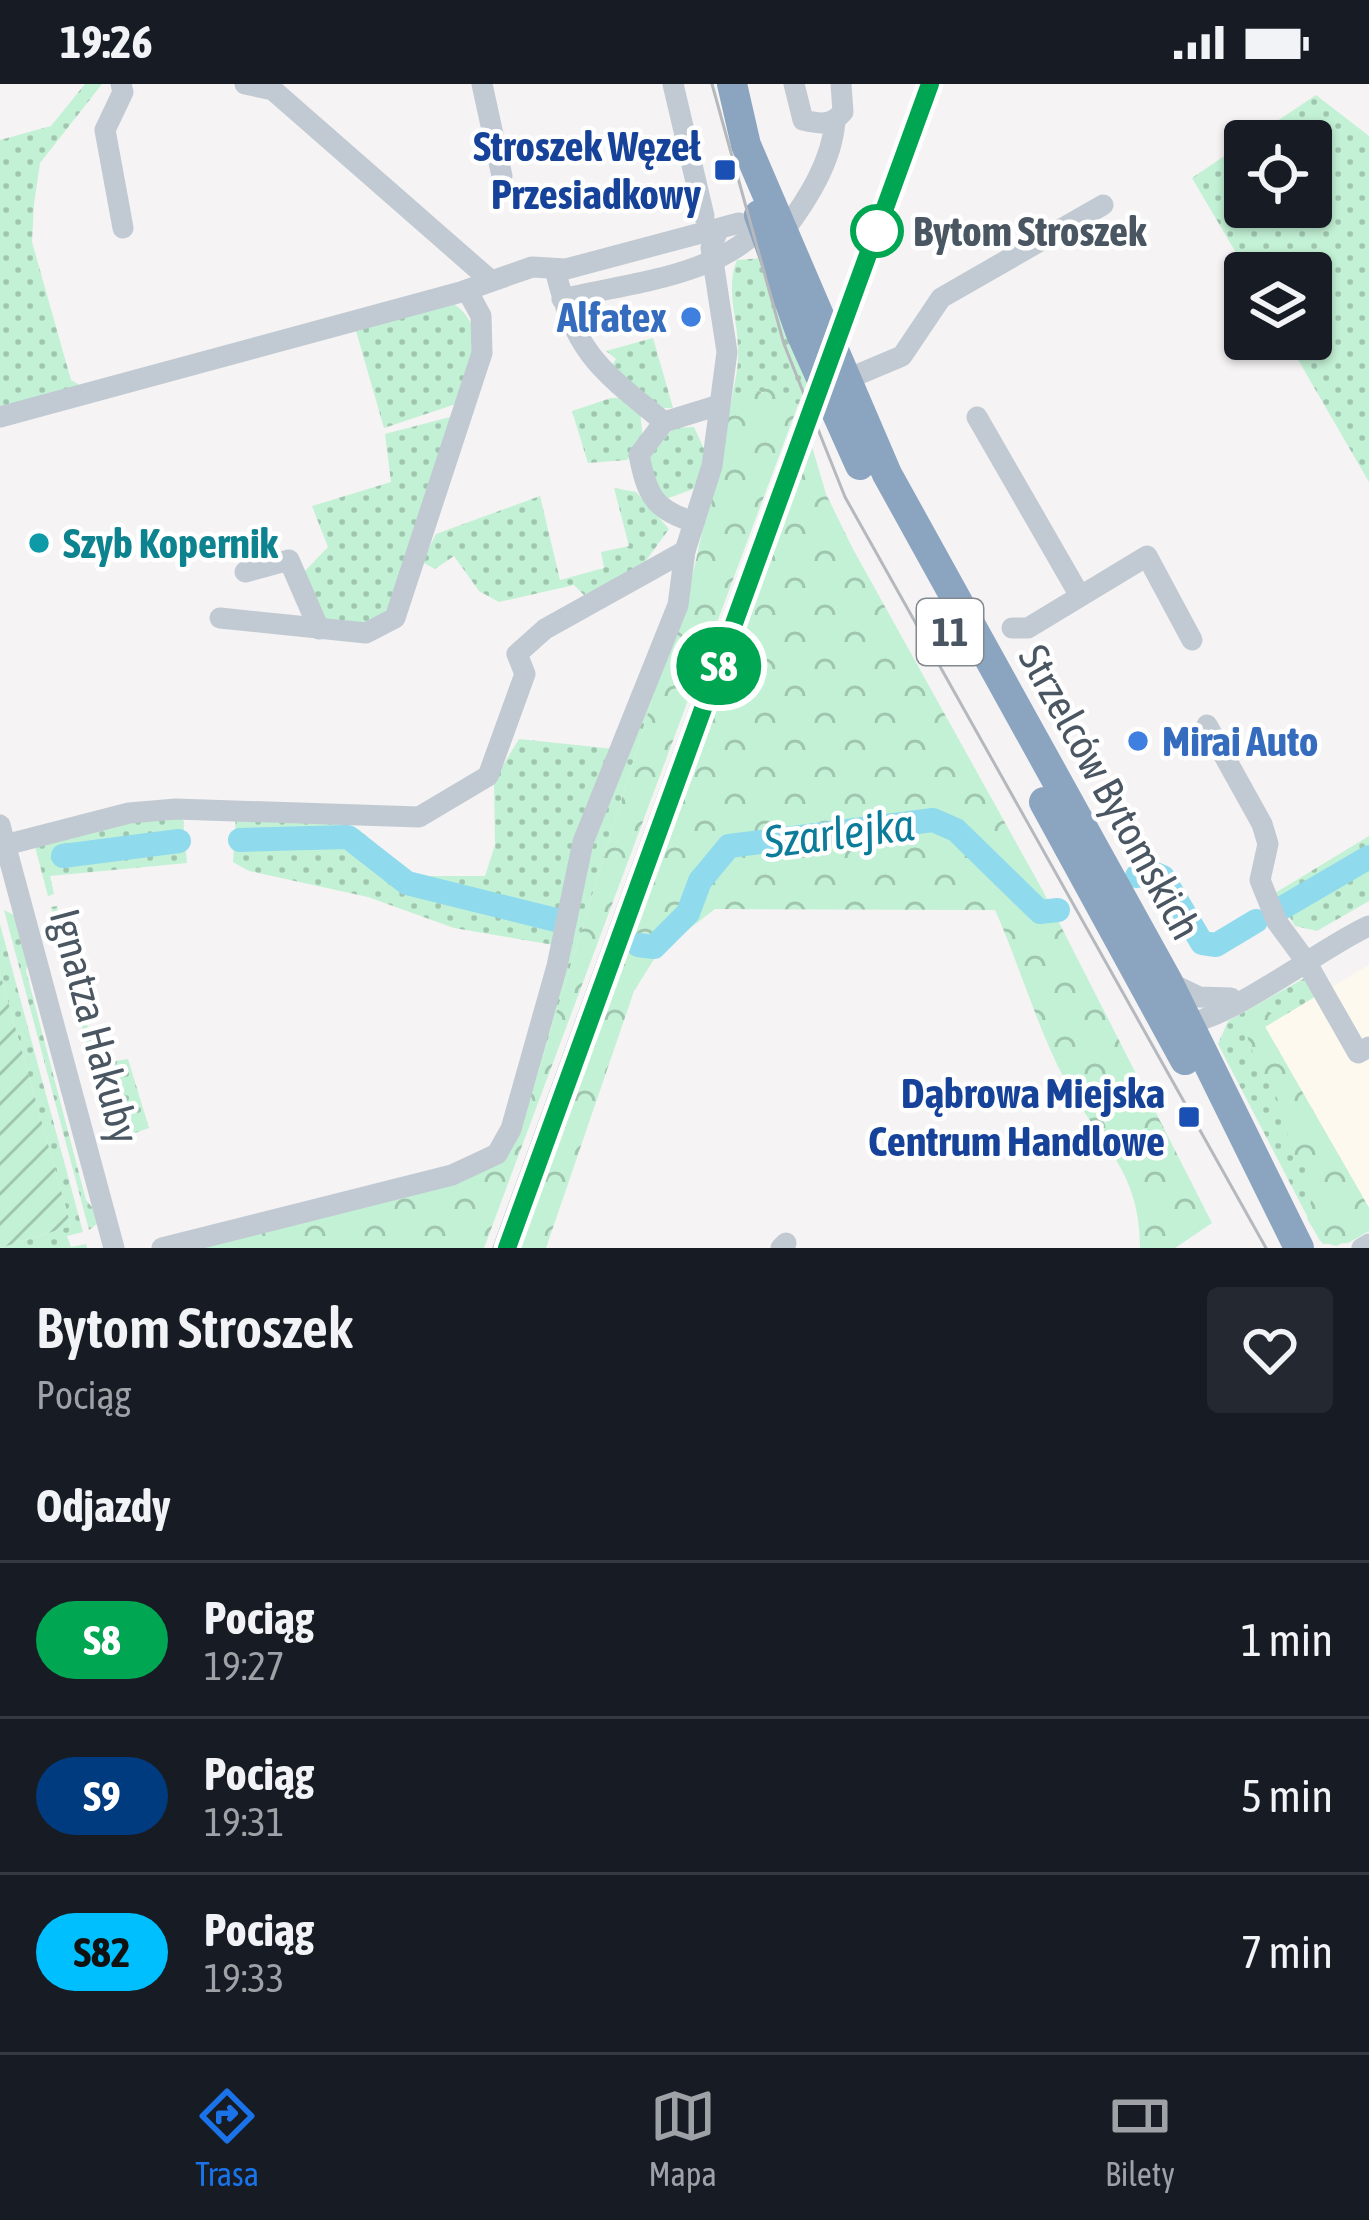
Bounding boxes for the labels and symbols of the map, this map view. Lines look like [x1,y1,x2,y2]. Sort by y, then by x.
place label: Stroszek Węzeł Przesiadkowy [473,122,702,218]
marker: Stroszek Węzeł Przesiadkowy [712,157,738,183]
marker: Bytom Stroszek [852,206,902,256]
place label: Bytom Stroszek [913,207,1147,255]
place label: Alfatex [556,293,667,341]
marker: Alfatex [678,304,704,330]
place label: Szyb Kopernik [63,519,279,567]
marker: Szyb Kopernik [26,530,52,556]
road number: 11 [917,599,983,665]
line badge: S8 [665,627,773,705]
street label: Strzelców Bytomskich [1009,637,1211,947]
place label: Mirai Auto [1162,717,1319,765]
marker: Mirai Auto [1125,728,1151,754]
water label: Szarlejka [760,798,917,868]
street label: Ignatza Hakuby [41,904,149,1148]
place label: Dąbrowa Miejska Centrum Handlowe [868,1069,1165,1165]
marker: Dąbrowa Miejska Centrum Handlowe [1176,1104,1202,1130]

